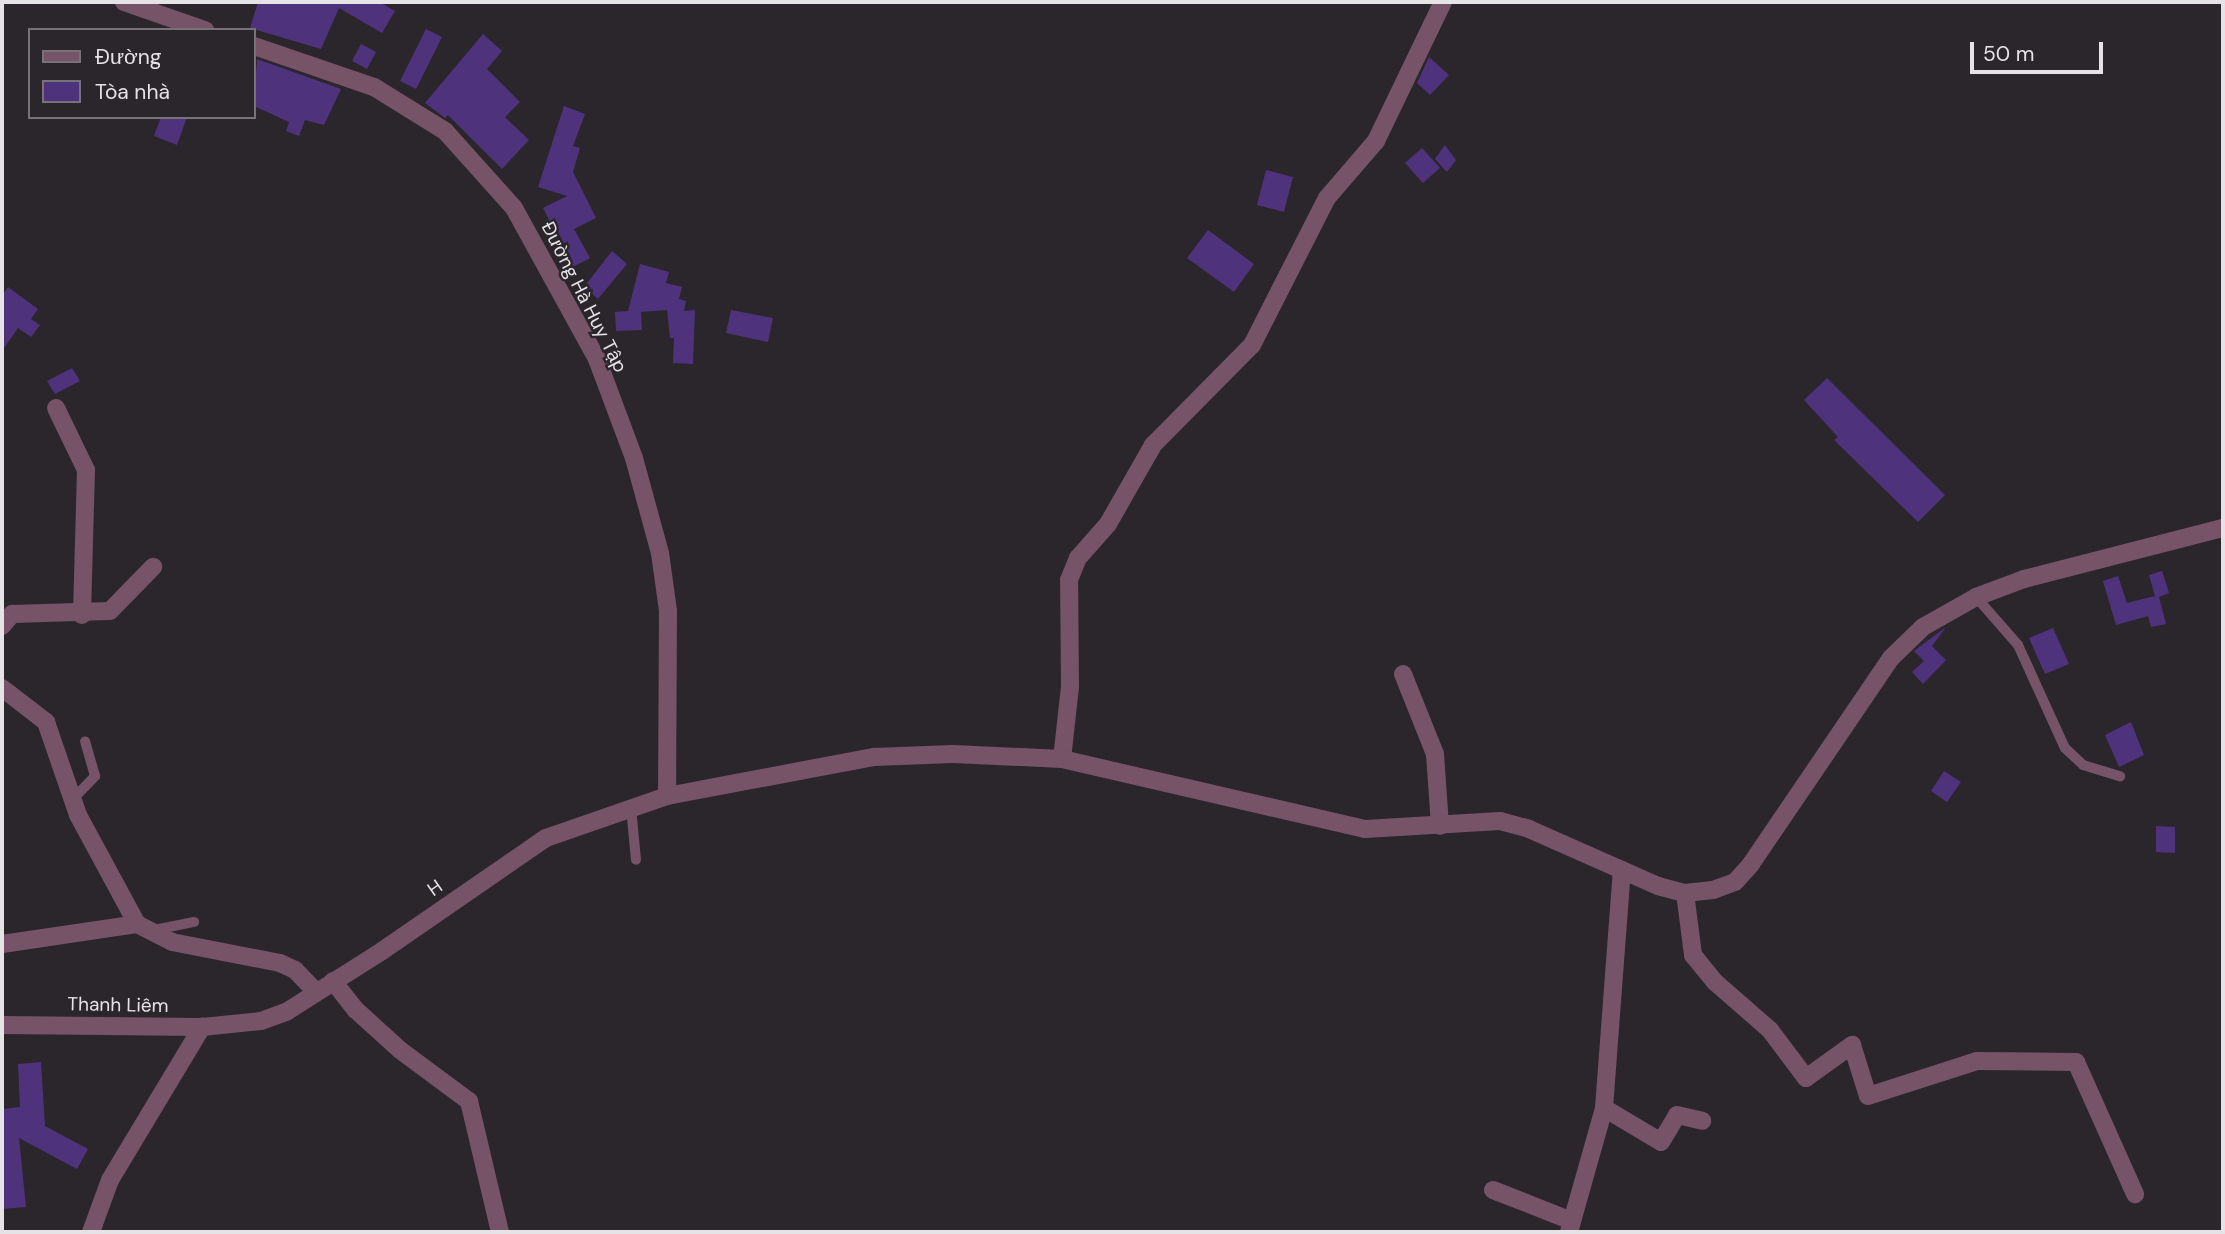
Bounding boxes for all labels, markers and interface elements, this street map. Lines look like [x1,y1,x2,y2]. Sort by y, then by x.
legend [28,28,256,119]
scale bar [1973,28,2106,72]
text: 50 m [1983,40,2034,68]
text: Đường [95,43,162,71]
text: Tòa nhà [95,78,170,106]
street label: Đường Hà Huy Tập [536,218,632,376]
street label: H [423,875,447,901]
street label: Thanh Liêm [67,993,169,1017]

